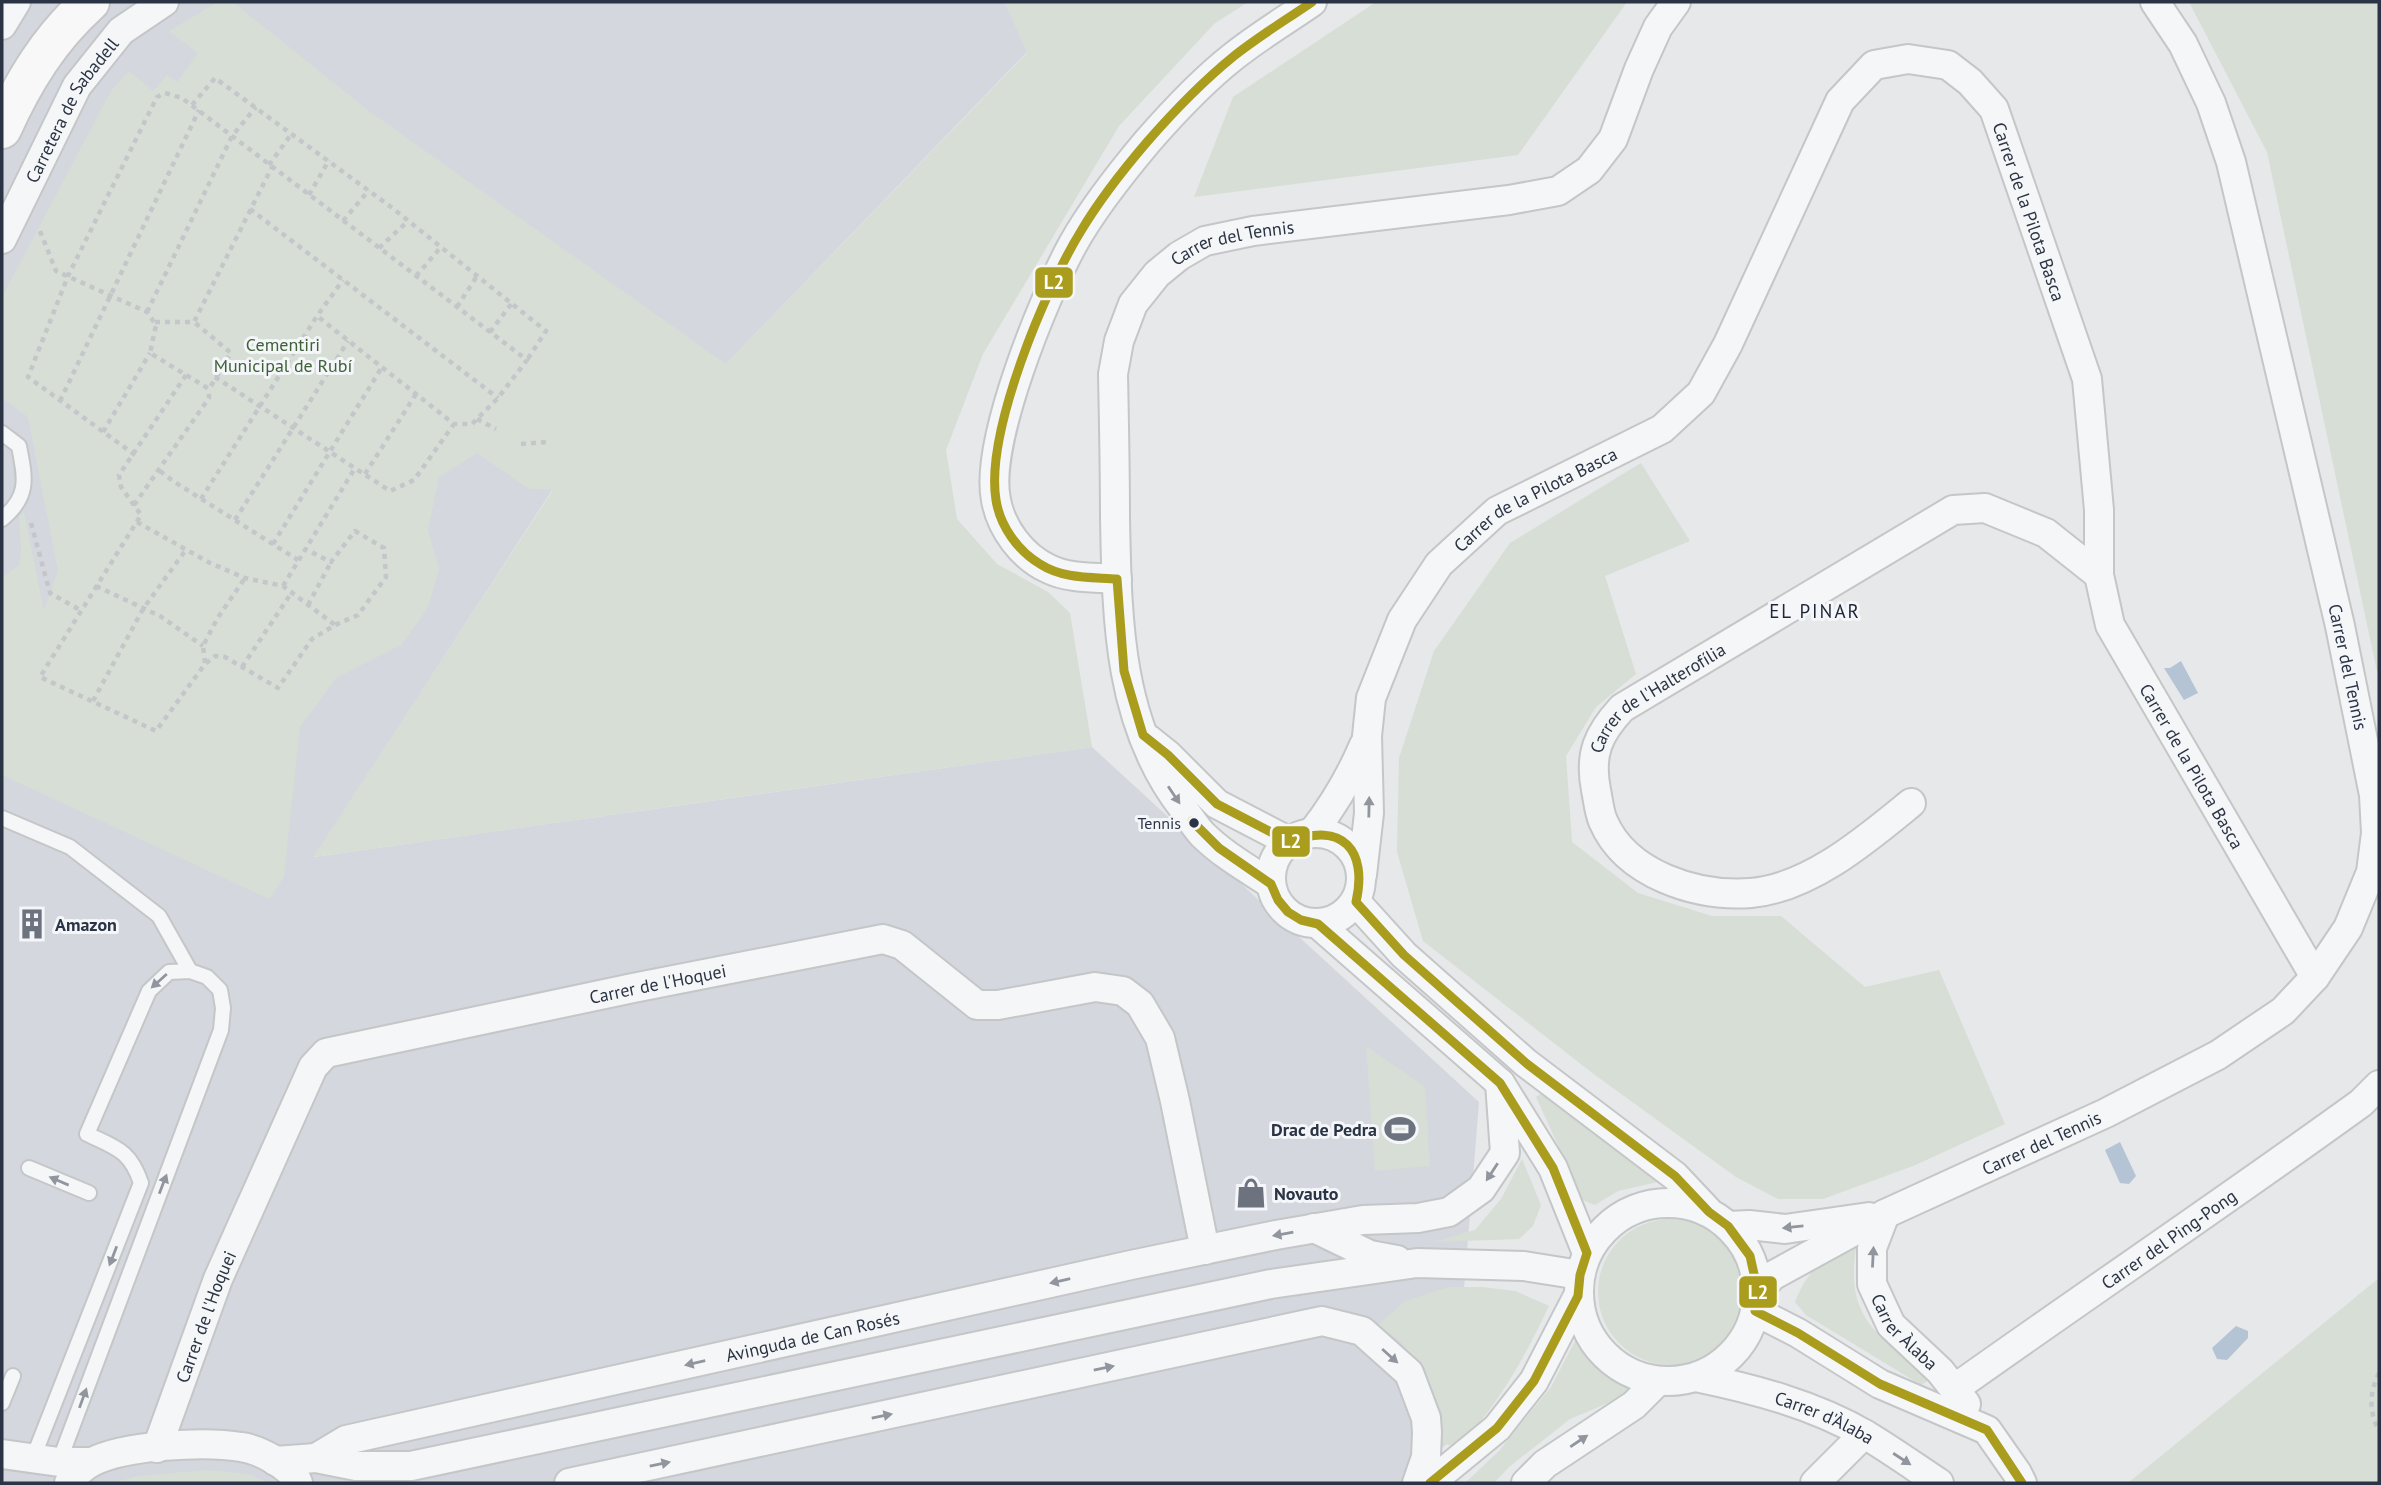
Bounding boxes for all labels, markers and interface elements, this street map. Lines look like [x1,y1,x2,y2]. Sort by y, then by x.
street label: Carretera de Sabadell [20,32,124,186]
street label: Carrer de la Pilota Basca [1988,119,2071,304]
street label: Carrer del Tennis [1165,215,1295,270]
line badge: L2 [1034,266,1074,299]
text: L2 [1044,270,1064,294]
park label: Cementiri Municipal de Rubí [214,333,353,377]
street label: Carrer de la Pilota Basca [1449,442,1621,557]
district label: EL PINAR [1769,599,1861,623]
street label: Carrer del Tennis [2323,602,2373,732]
street label: Carrer de l'Halterofília [1584,637,1729,756]
street label: Carrer de la Pilota Basca [2135,679,2249,853]
one-way arrow [1167,785,1180,805]
one-way arrow [1363,796,1374,818]
place label: Tennis [1138,813,1181,833]
marker: Tennis [1187,816,1201,830]
line badge: L2 [1271,825,1311,858]
text: L2 [1281,829,1301,853]
building icon: Amazon [15,907,49,941]
place label: Amazon [55,913,117,936]
street label: Carrer de l'Hoquei [587,958,728,1008]
one-way arrow [150,973,168,989]
street label: Carrer del Tennis [1978,1105,2105,1180]
sports icon: Drac de Pedra [1383,1112,1417,1146]
place label: Drac de Pedra [1271,1118,1377,1141]
one-way arrow [1486,1163,1499,1182]
one-way arrow [157,1174,168,1195]
one-way arrow [49,1175,69,1187]
shop icon: Novauto [1234,1176,1268,1210]
place label: Novauto [1274,1182,1339,1205]
street label: Carrer del Ping-Pong [2097,1184,2241,1294]
one-way arrow [1782,1222,1804,1233]
one-way arrow [1272,1229,1294,1240]
one-way arrow [107,1246,118,1267]
one-way arrow [1867,1246,1878,1268]
street label: Carrer de l'Hoquei [170,1247,241,1386]
one-way arrow [1049,1275,1071,1286]
line badge: L2 [1738,1275,1778,1309]
text: L2 [1748,1280,1768,1304]
street label: Carrer Àlaba [1866,1290,1943,1375]
street label: Avinguda de Can Rosés [724,1305,902,1366]
one-way arrow [1381,1348,1399,1364]
one-way arrow [684,1358,706,1369]
one-way arrow [1093,1362,1115,1373]
street label: Carrer d'Àlaba [1772,1386,1878,1449]
one-way arrow [78,1387,89,1408]
one-way arrow [871,1410,893,1421]
one-way arrow [1570,1434,1588,1448]
one-way arrow [1892,1452,1911,1465]
one-way arrow [649,1458,671,1469]

